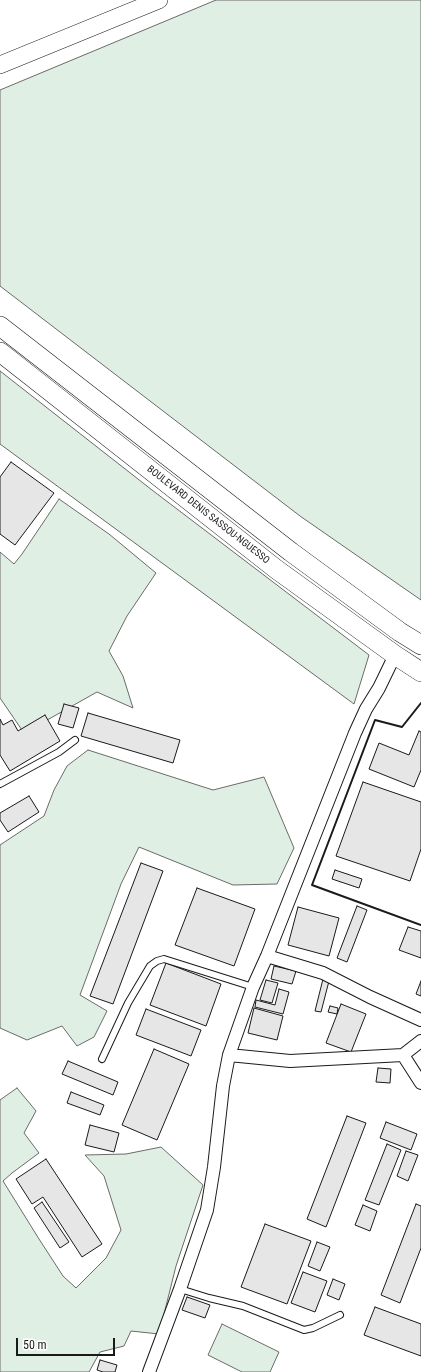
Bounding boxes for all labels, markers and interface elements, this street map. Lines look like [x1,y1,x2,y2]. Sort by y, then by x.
street label: BOULEVARD DENIS SASSOU-NGUESSO [144,463,272,567]
scale bar [18,1330,117,1356]
text: 50 m [23,1338,47,1352]

